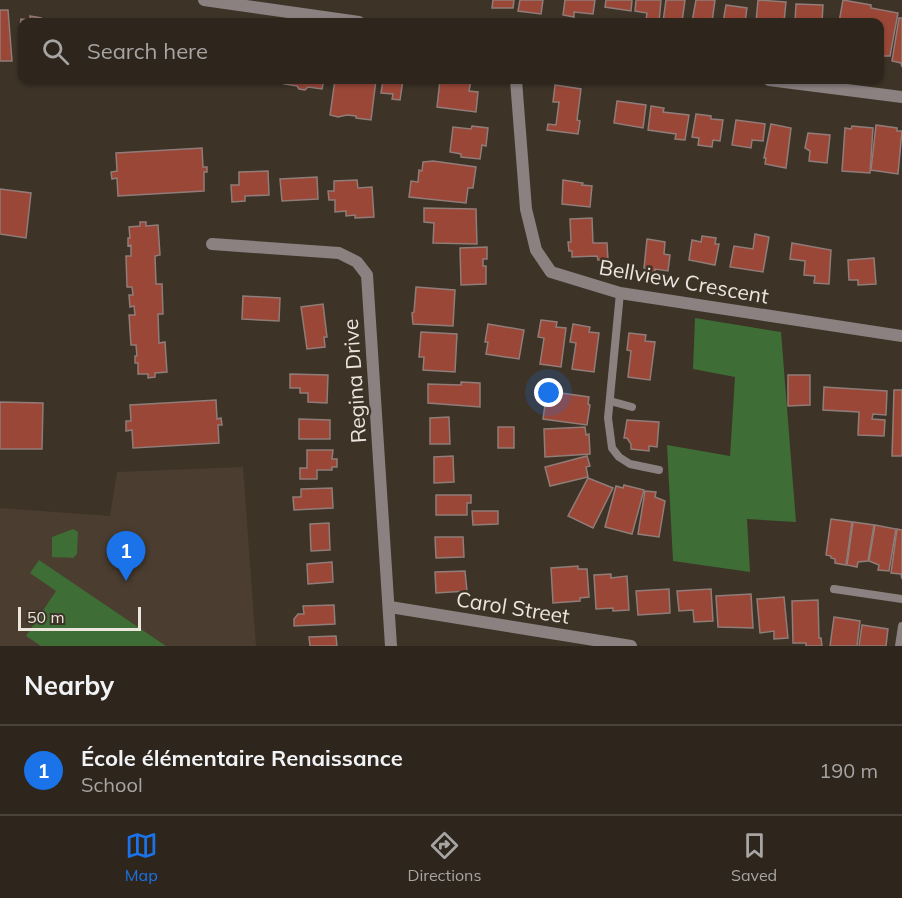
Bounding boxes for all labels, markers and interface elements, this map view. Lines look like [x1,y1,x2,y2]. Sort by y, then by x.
search box [18,18,884,84]
icon: search [39,35,72,68]
text: Search here [87,37,208,65]
street label: Bellview Crescent [597,253,771,309]
street label: Regina Drive [337,318,371,444]
your location [534,378,563,407]
pin: 1 [106,532,146,581]
street label: Carol Street [454,585,572,629]
scale bar [18,604,141,632]
text: 50 m [27,607,64,627]
text: Nearby [24,669,114,702]
text: École élémentaire Renaissance [81,744,403,772]
text: 1 [38,758,50,783]
text: 190 m [819,758,878,783]
text: School [81,772,143,797]
tab: Map [125,829,158,885]
tab: Directions [407,829,481,885]
tab: Saved [731,829,777,885]

